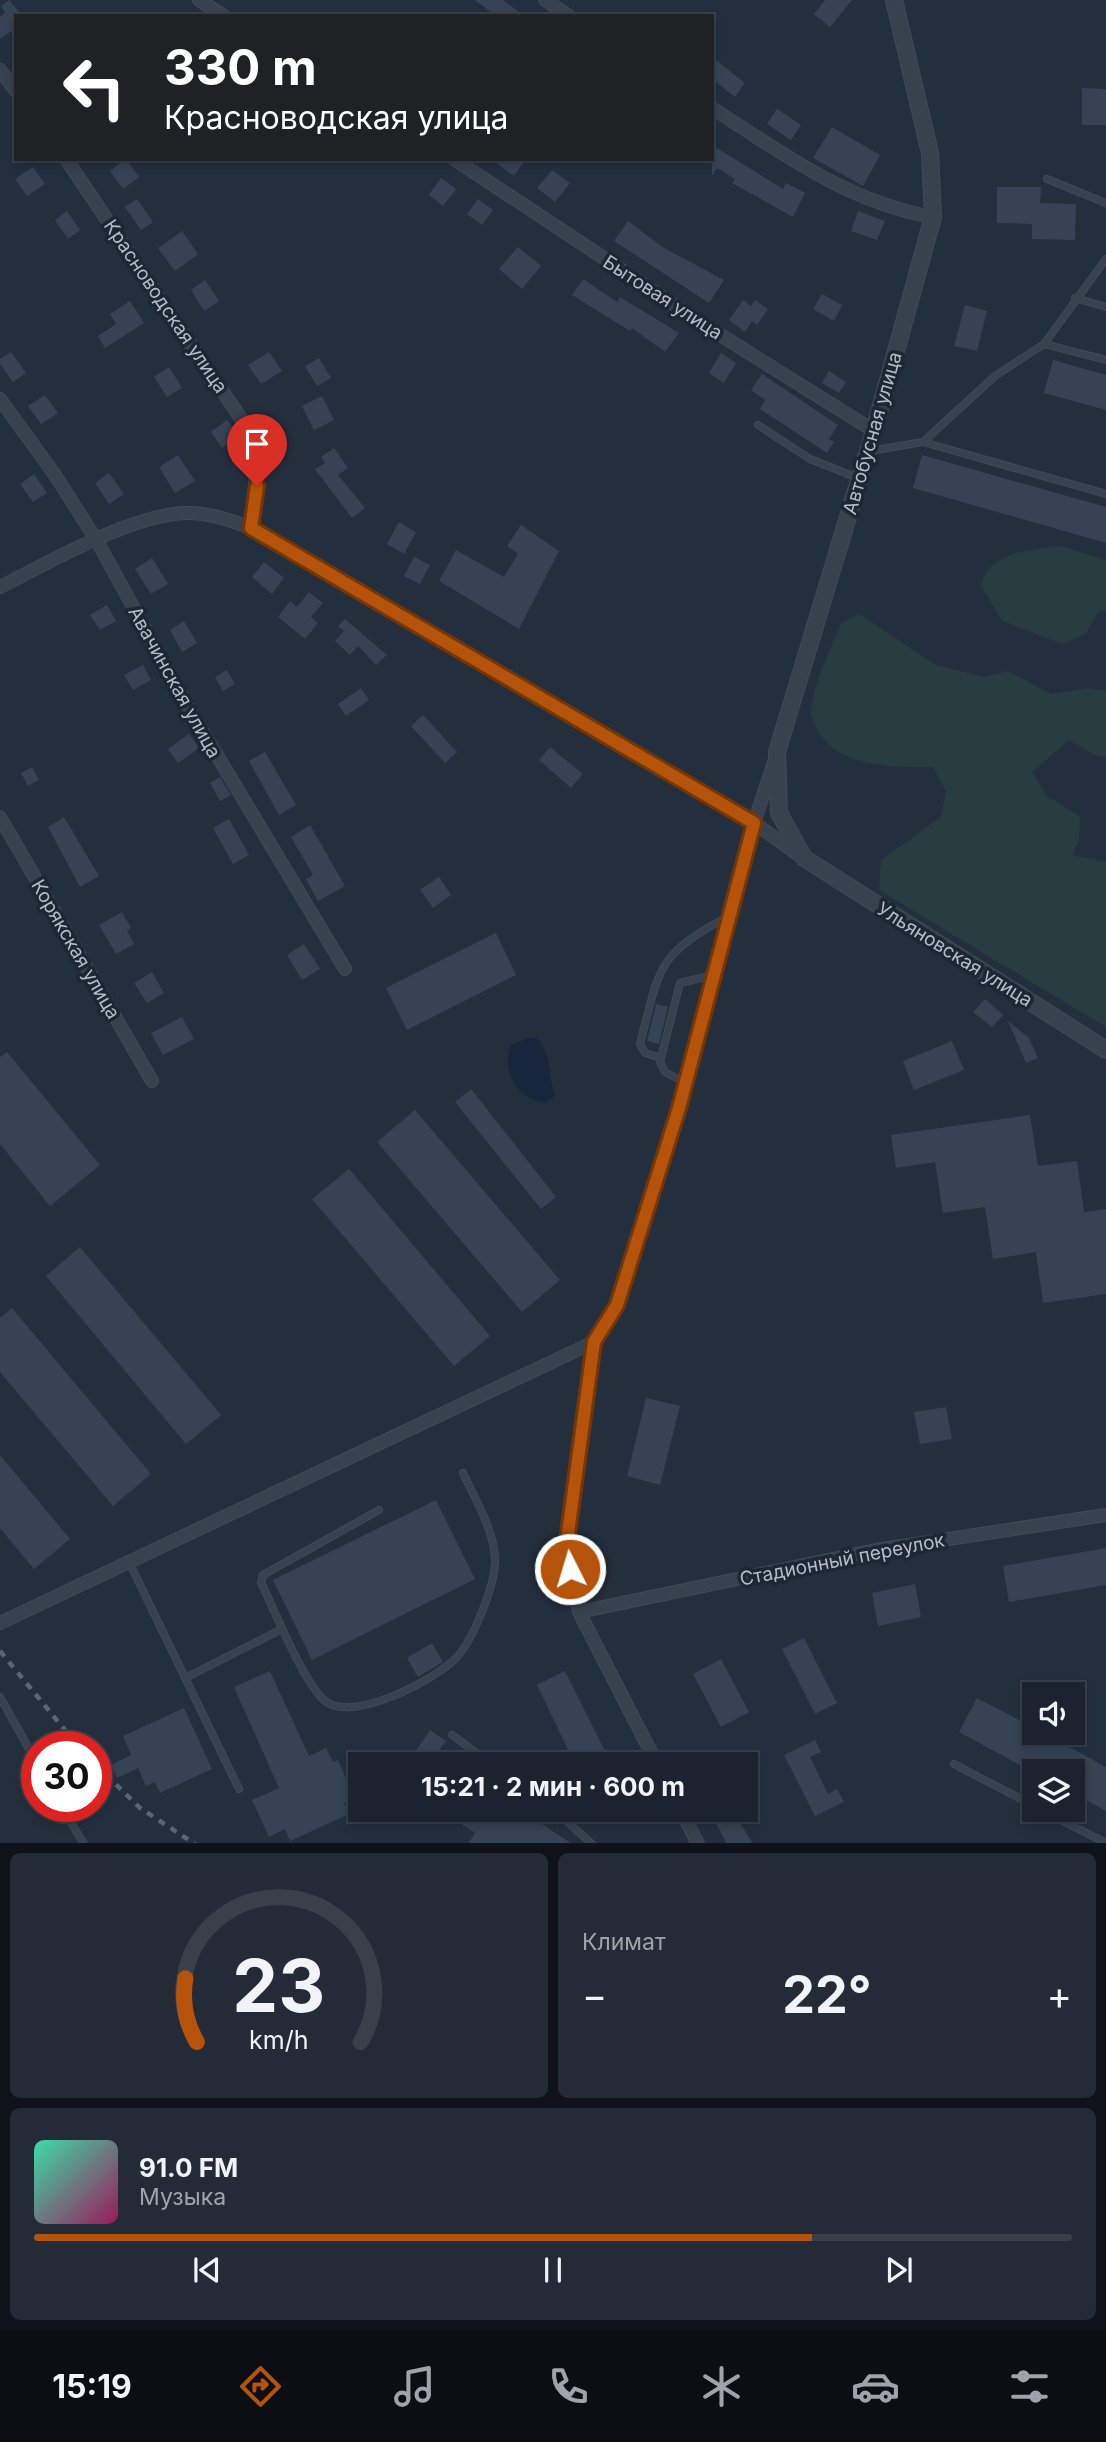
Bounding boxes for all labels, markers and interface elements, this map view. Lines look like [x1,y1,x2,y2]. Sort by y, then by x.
text: 330 m [164,38,317,97]
icon: left [49,42,140,133]
text: Красноводская улица [164,98,508,137]
street label: Красноводская улица [99,215,232,397]
street label: Бытовая улица [599,250,727,344]
street label: Автобусная улица [838,349,907,517]
pin [227,414,287,486]
icon: arrive [238,425,276,463]
street label: Авачинская улица [123,602,226,762]
street label: Корякская улица [26,875,125,1023]
street label: Ульяновская улица [873,897,1037,1012]
street label: Стадионный переулок [738,1528,947,1591]
position arrow [533,1532,607,1606]
map controls [1022,1682,1085,1822]
button: sound [1022,1682,1085,1745]
speed limit sign: 30 [21,1731,112,1822]
button: layers [1022,1759,1085,1822]
text: 15:21 · 2 мин · 600 m [421,1771,685,1802]
text: Климат [582,1928,666,1956]
text: 23 [233,1941,325,2030]
text: 22° [782,1963,872,2026]
text: − [582,1972,607,2018]
text: + [1047,1972,1072,2018]
text: km/h [249,2024,309,2054]
text: 91.0 FM [139,2152,238,2183]
text: Музыка [139,2183,226,2211]
icon: previous [188,2251,226,2289]
icon: pause [534,2251,572,2289]
icon: next [880,2251,918,2289]
icon: directions [236,2362,285,2411]
icon: music [390,2362,439,2411]
icon: phone [544,2362,593,2411]
icon: climate [697,2362,746,2411]
icon: car [851,2362,900,2411]
icon: filters [1005,2362,1054,2411]
text: 15:19 [52,2367,132,2406]

